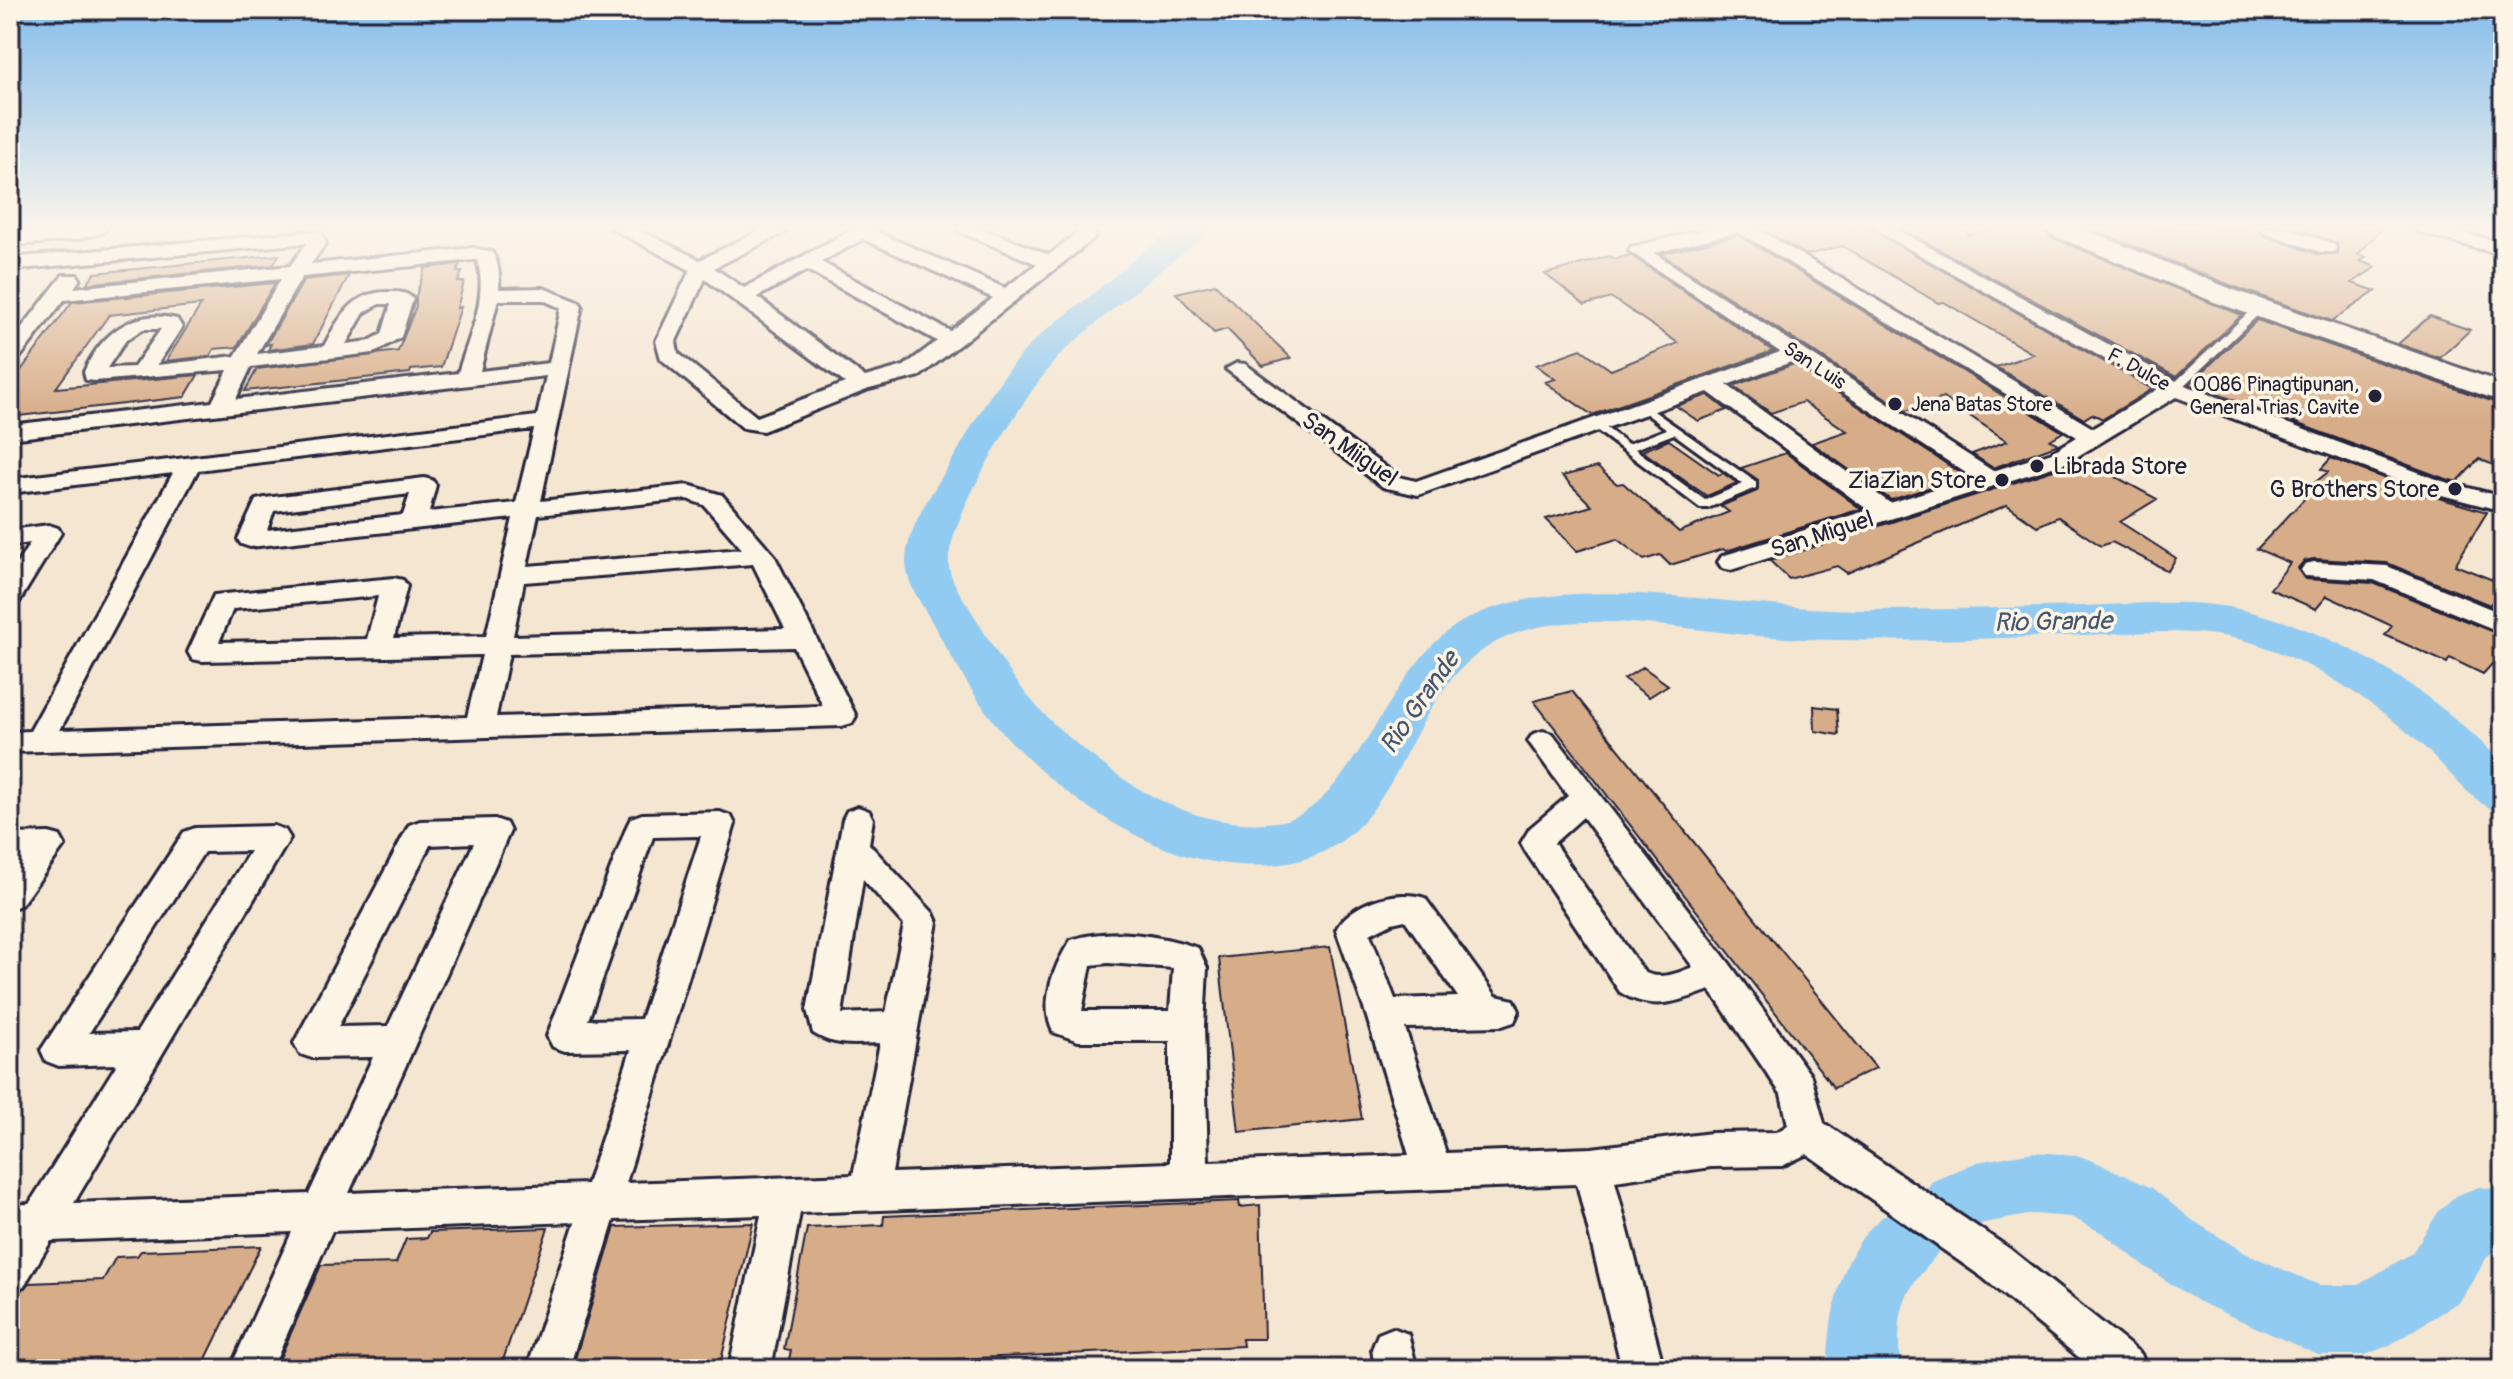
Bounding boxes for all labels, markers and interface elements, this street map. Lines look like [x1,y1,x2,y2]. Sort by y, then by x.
street label: San Luis [1779,336,1851,395]
street label: F. Dulce [2103,342,2175,397]
place label: 0086 Pinagtipunan, General Trias, Cavite [2190,372,2359,420]
marker: 0086 Pinagtipunan, General Trias, Cavite [2366,387,2384,405]
place label: Jena Batas Store [1911,392,2053,417]
marker: Jena Batas Store [1886,395,1904,413]
street label: San Miiguel [1296,406,1403,493]
place label: Librada Store [2053,452,2187,481]
marker: Librada Store [2028,457,2046,475]
place label: ZiaZian Store [1848,466,1986,495]
marker: ZiaZian Store [1993,471,2011,489]
place label: G Brothers Store [2270,475,2439,504]
marker: G Brothers Store [2446,480,2464,498]
street label: San Miguel [1767,504,1877,565]
water label: Rio Grande [1994,605,2114,639]
water label: Rio Grande [1373,643,1468,760]

